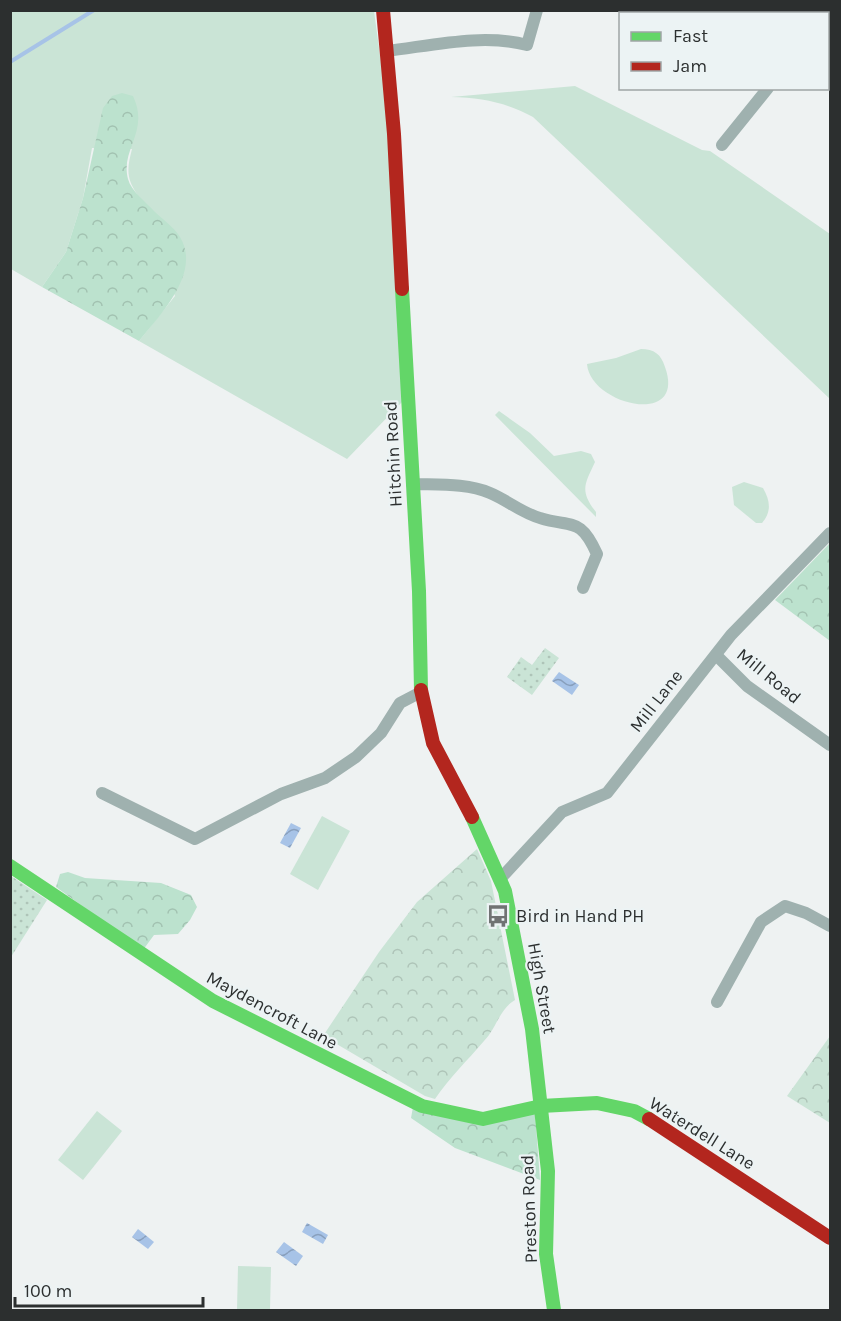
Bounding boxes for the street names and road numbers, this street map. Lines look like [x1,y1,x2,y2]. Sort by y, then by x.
street label: Hitchin Road [379,400,407,508]
street label: Mill Road [732,643,806,709]
street label: Mill Lane [625,665,687,737]
street label: High Street [523,941,561,1035]
street label: Maydencroft Lane [203,966,341,1054]
street label: Waterdell Lane [645,1092,759,1174]
street label: Preston Road [516,1154,542,1264]

